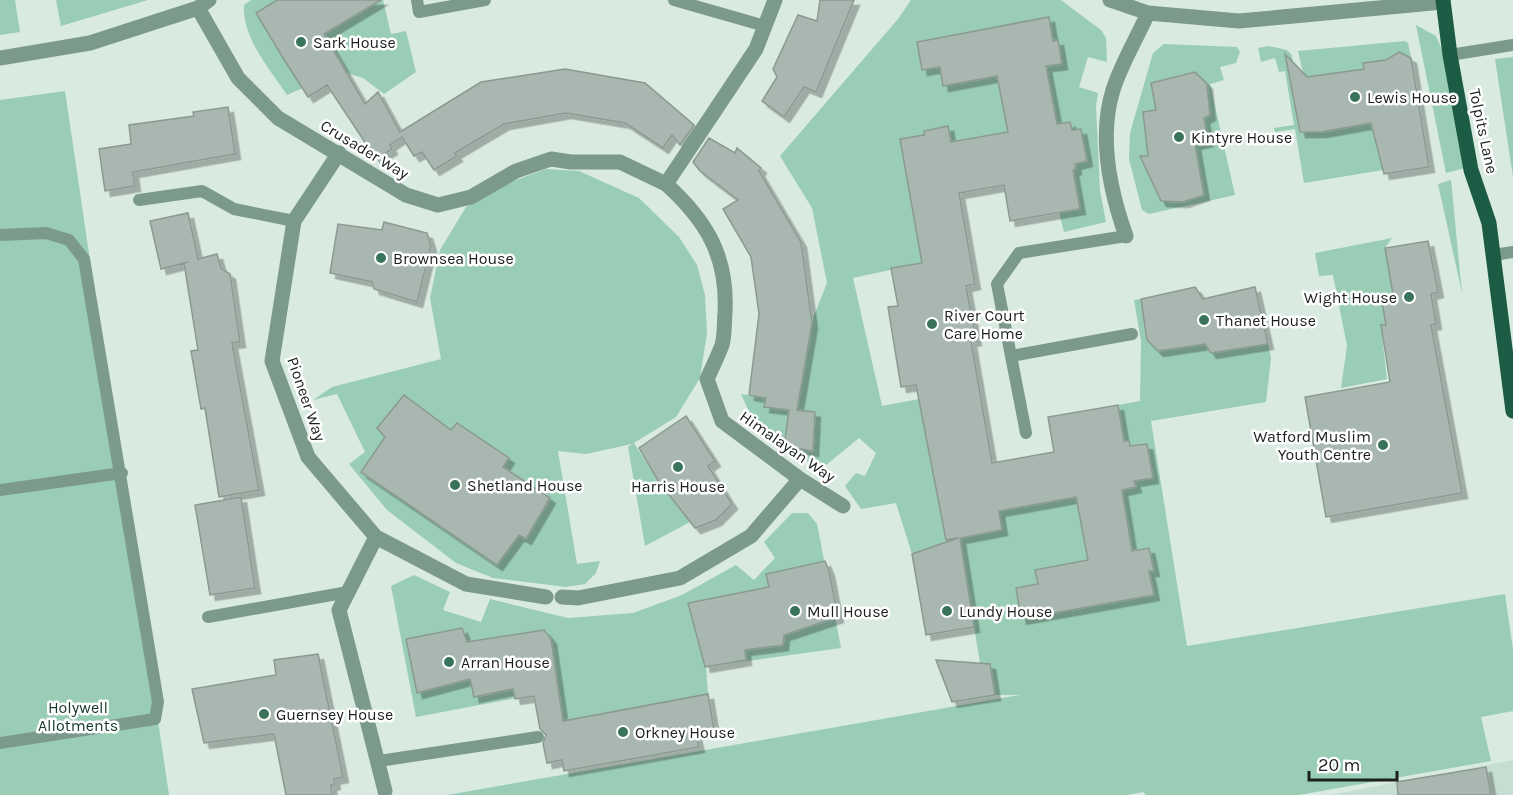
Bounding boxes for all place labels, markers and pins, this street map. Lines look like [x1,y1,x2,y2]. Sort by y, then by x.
place label: Sark House [313,33,396,52]
marker: Sark House [294,35,308,49]
place label: Lewis House [1367,88,1457,107]
marker: Lewis House [1348,90,1362,104]
place label: Kintyre House [1191,128,1292,147]
marker: Kintyre House [1172,130,1186,144]
place label: Brownsea House [393,249,514,268]
marker: Brownsea House [374,251,388,265]
place label: Wight House [1304,288,1397,307]
marker: Wight House [1402,290,1416,304]
place label: River Court Care Home [944,306,1024,343]
place label: Thanet House [1216,311,1316,330]
marker: Thanet House [1197,313,1211,327]
marker: River Court Care Home [925,317,939,331]
place label: Watford Muslim Youth Centre [1253,427,1371,464]
marker: Watford Muslim Youth Centre [1376,438,1390,452]
marker: Harris House [671,460,685,474]
place label: Shetland House [467,476,583,495]
place label: Harris House [631,477,725,496]
marker: Shetland House [448,478,462,492]
place label: Mull House [807,602,889,621]
place label: Lundy House [959,602,1052,621]
marker: Mull House [788,604,802,618]
marker: Lundy House [940,604,954,618]
place label: Arran House [461,653,550,672]
marker: Arran House [442,655,456,669]
place label: Guernsey House [276,705,393,724]
marker: Guernsey House [257,707,271,721]
place label: Orkney House [635,723,735,742]
marker: Orkney House [616,725,630,739]

